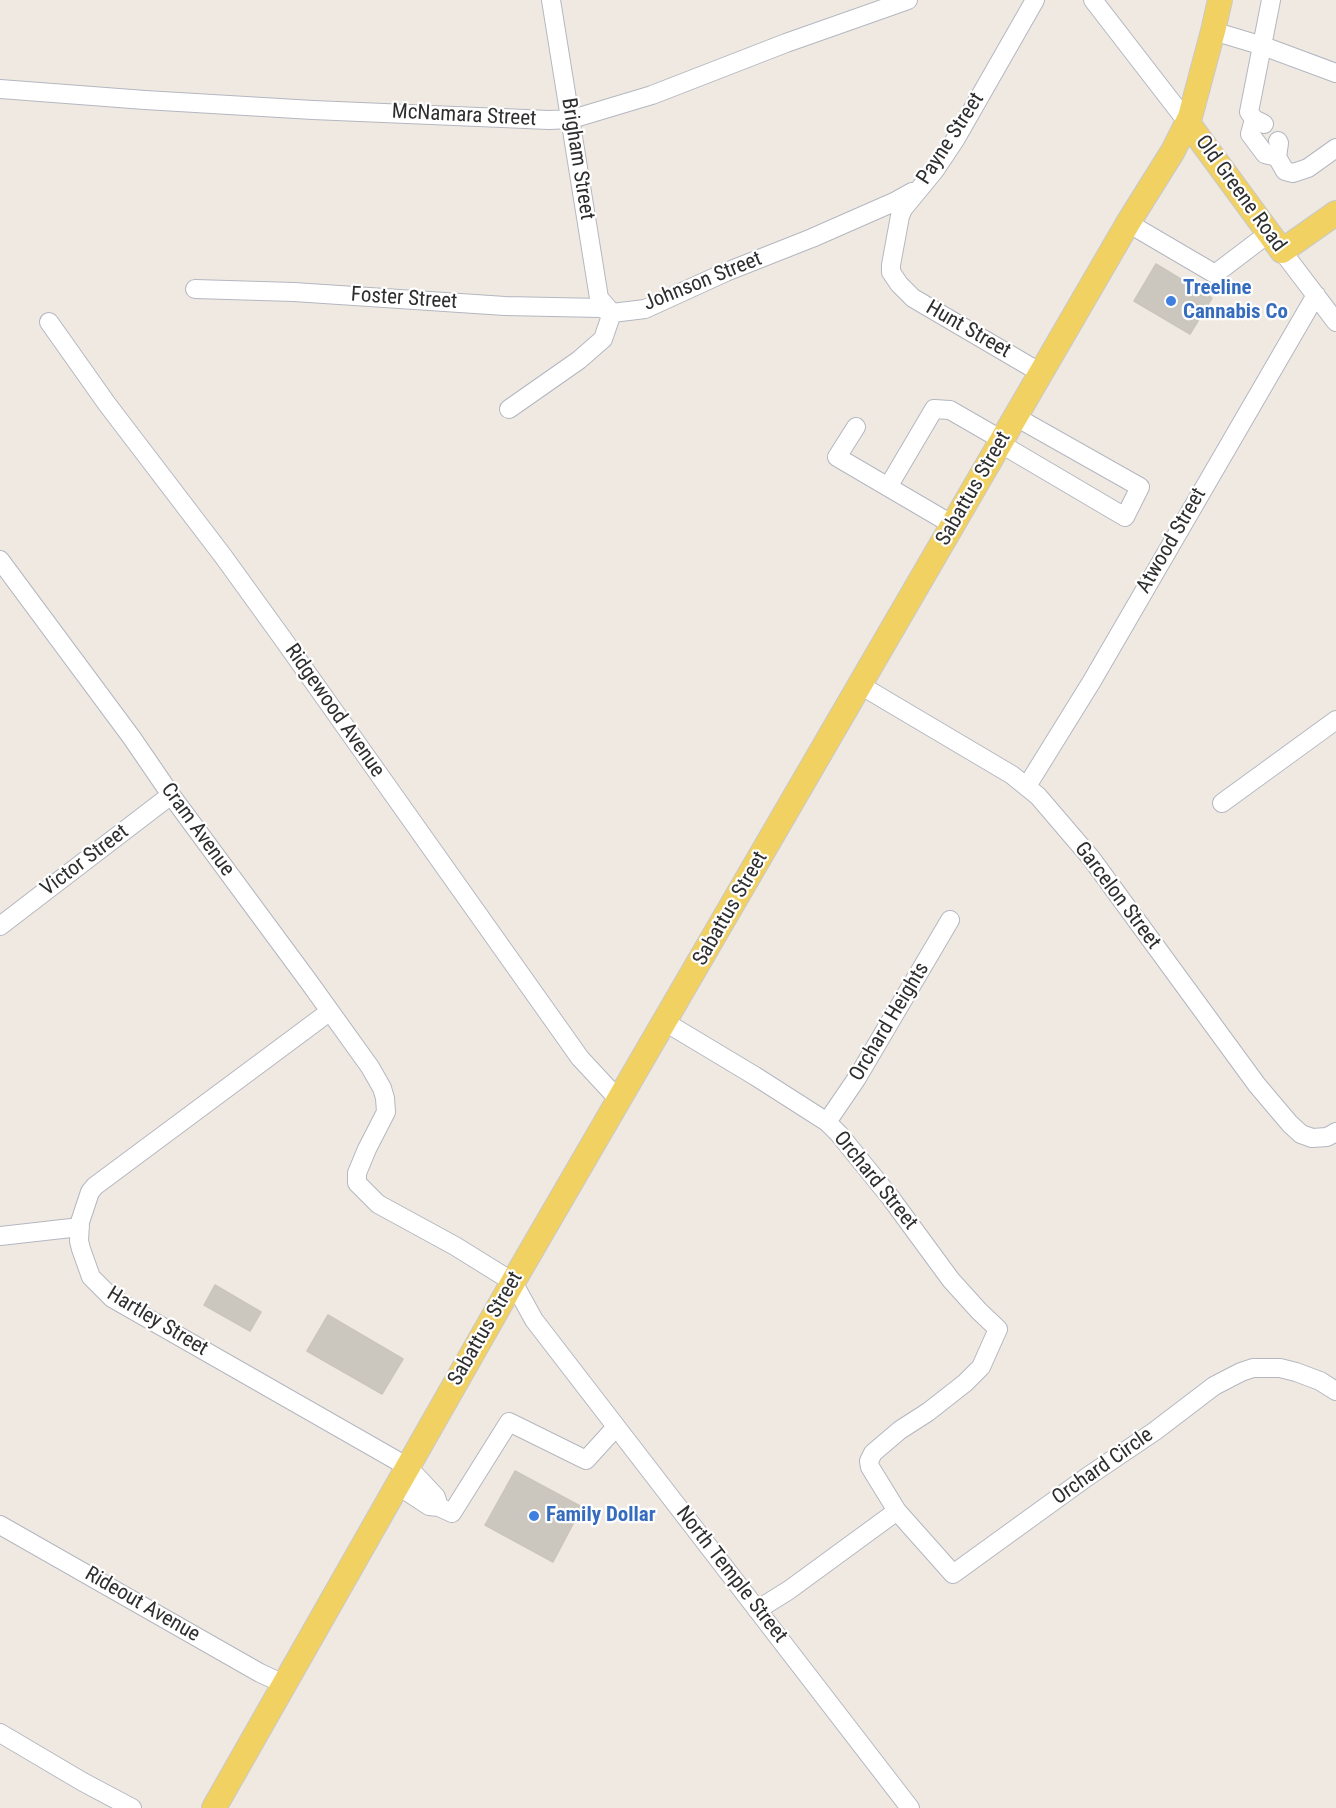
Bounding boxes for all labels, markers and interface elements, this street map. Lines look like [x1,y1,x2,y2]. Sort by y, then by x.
street label: Payne Street [912,88,990,190]
street label: Brigham Street [555,96,599,222]
street label: McNamara Street [391,100,537,132]
street label: Old Greene Road [1189,131,1291,257]
street label: Johnson Street [640,247,766,317]
place label: Treeline Cannabis Co [1183,276,1288,326]
street label: Foster Street [350,283,458,315]
marker: Treeline Cannabis Co [1164,294,1178,308]
street label: Hunt Street [921,296,1015,364]
street label: Sabattus Street [931,427,1017,551]
street label: Atwood Street [1132,484,1212,598]
street label: Ridgewood Avenue [279,639,389,783]
street label: Cram Avenue [155,778,239,882]
street label: Victor Street [36,820,134,902]
street label: Garcelon Street [1068,837,1166,955]
street label: Sabattus Street [688,847,774,971]
street label: Orchard Heights [845,958,935,1086]
street label: Orchard Street [828,1127,922,1235]
street label: Sabattus Street [443,1267,529,1391]
street label: Hartley Street [102,1282,212,1362]
street label: Orchard Circle [1048,1423,1158,1511]
street label: North Temple Street [670,1502,792,1648]
place label: Family Dollar [546,1503,656,1529]
marker: Family Dollar [527,1509,541,1523]
street label: Rideout Avenue [80,1562,204,1648]

